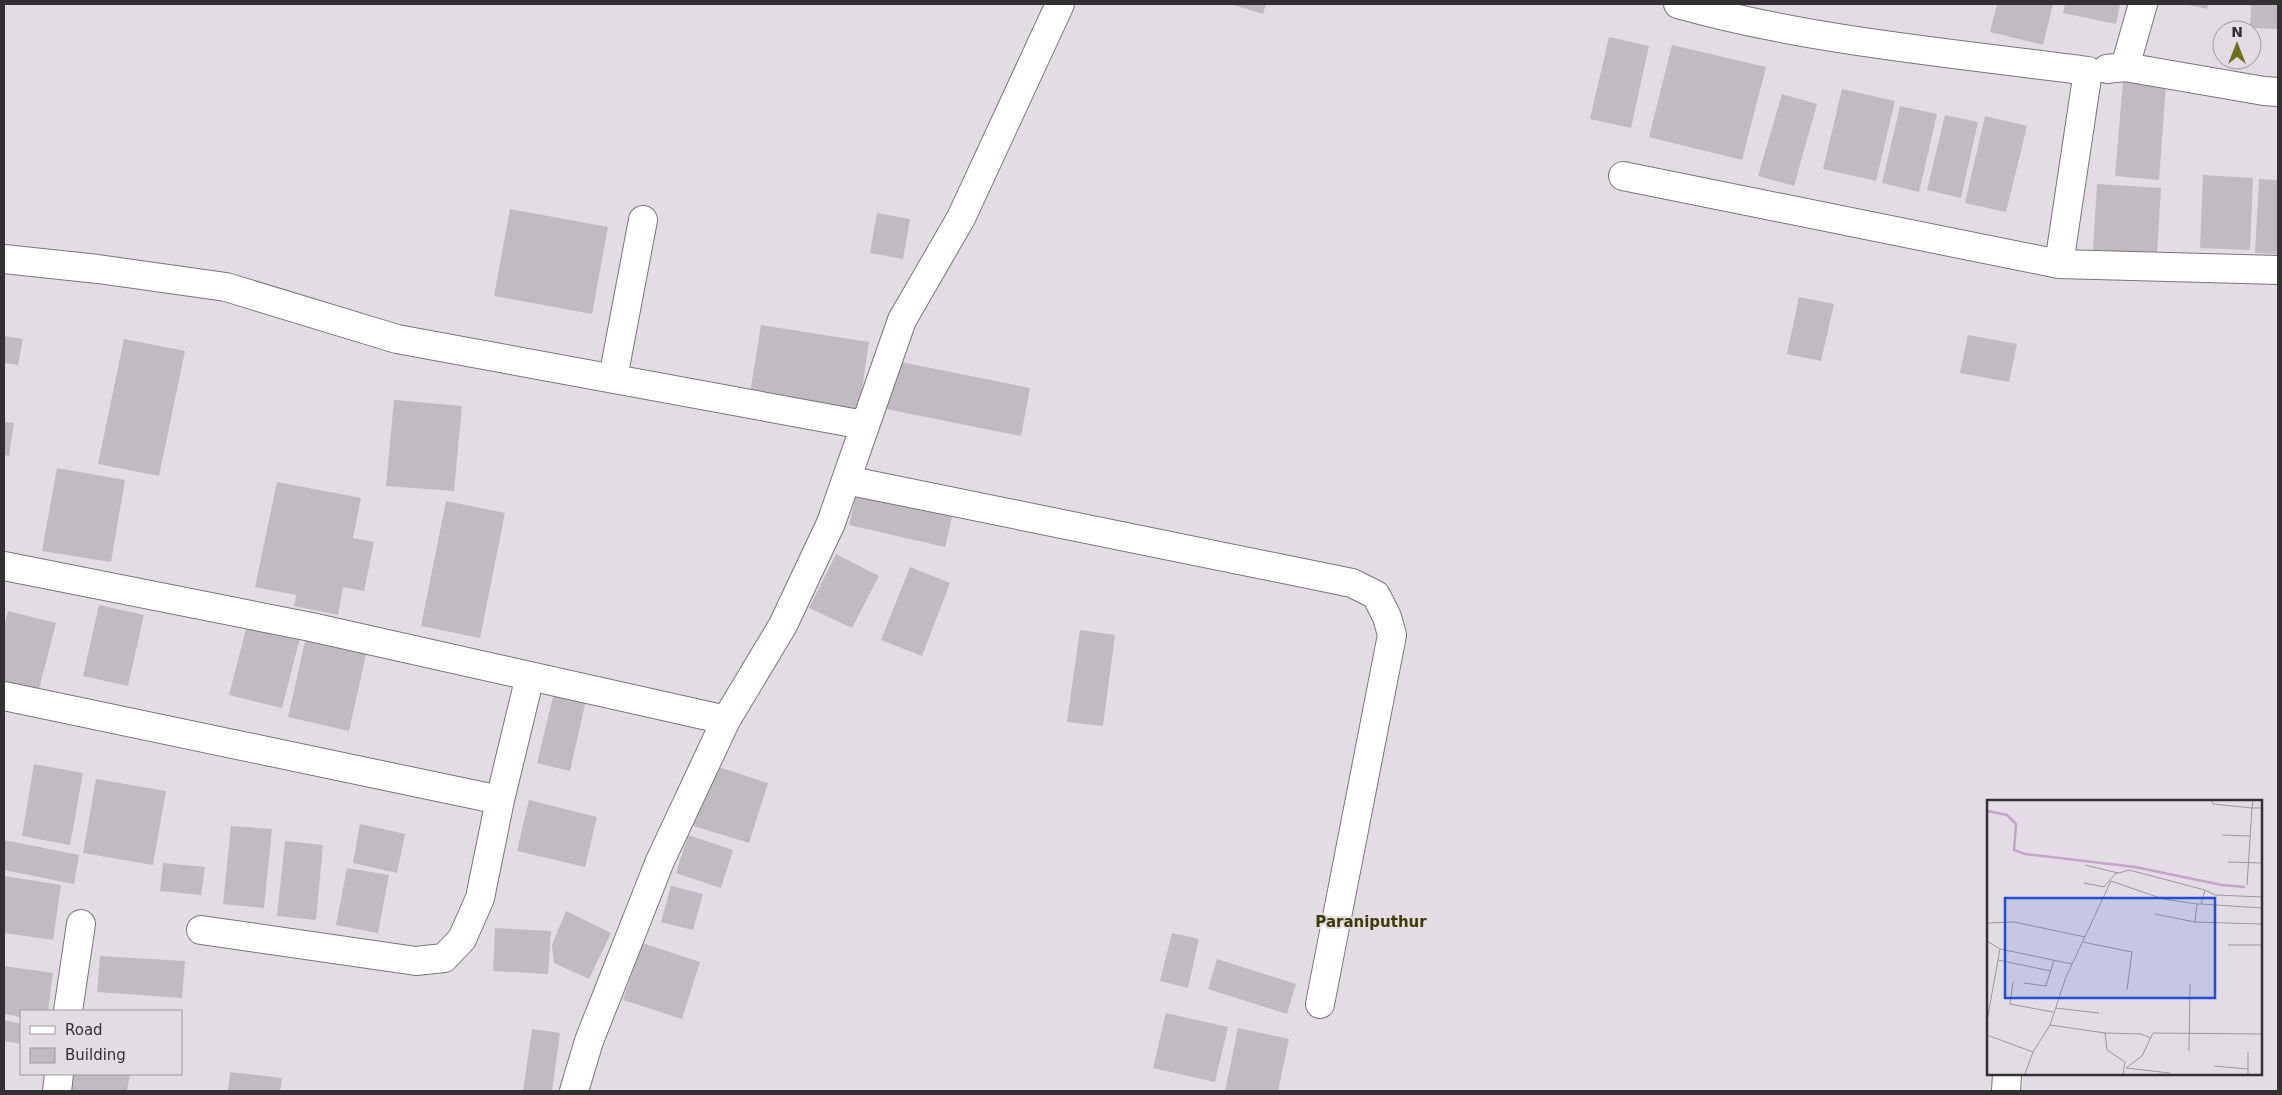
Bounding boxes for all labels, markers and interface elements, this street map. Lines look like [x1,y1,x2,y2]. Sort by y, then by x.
north arrow [2212,20,2262,70]
text: N [2231,24,2243,40]
inset map [1987,800,2262,1075]
district label: Paraniputhur [1315,913,1427,931]
legend [20,1010,182,1075]
text: Road [65,1021,103,1039]
text: Building [65,1046,126,1064]

